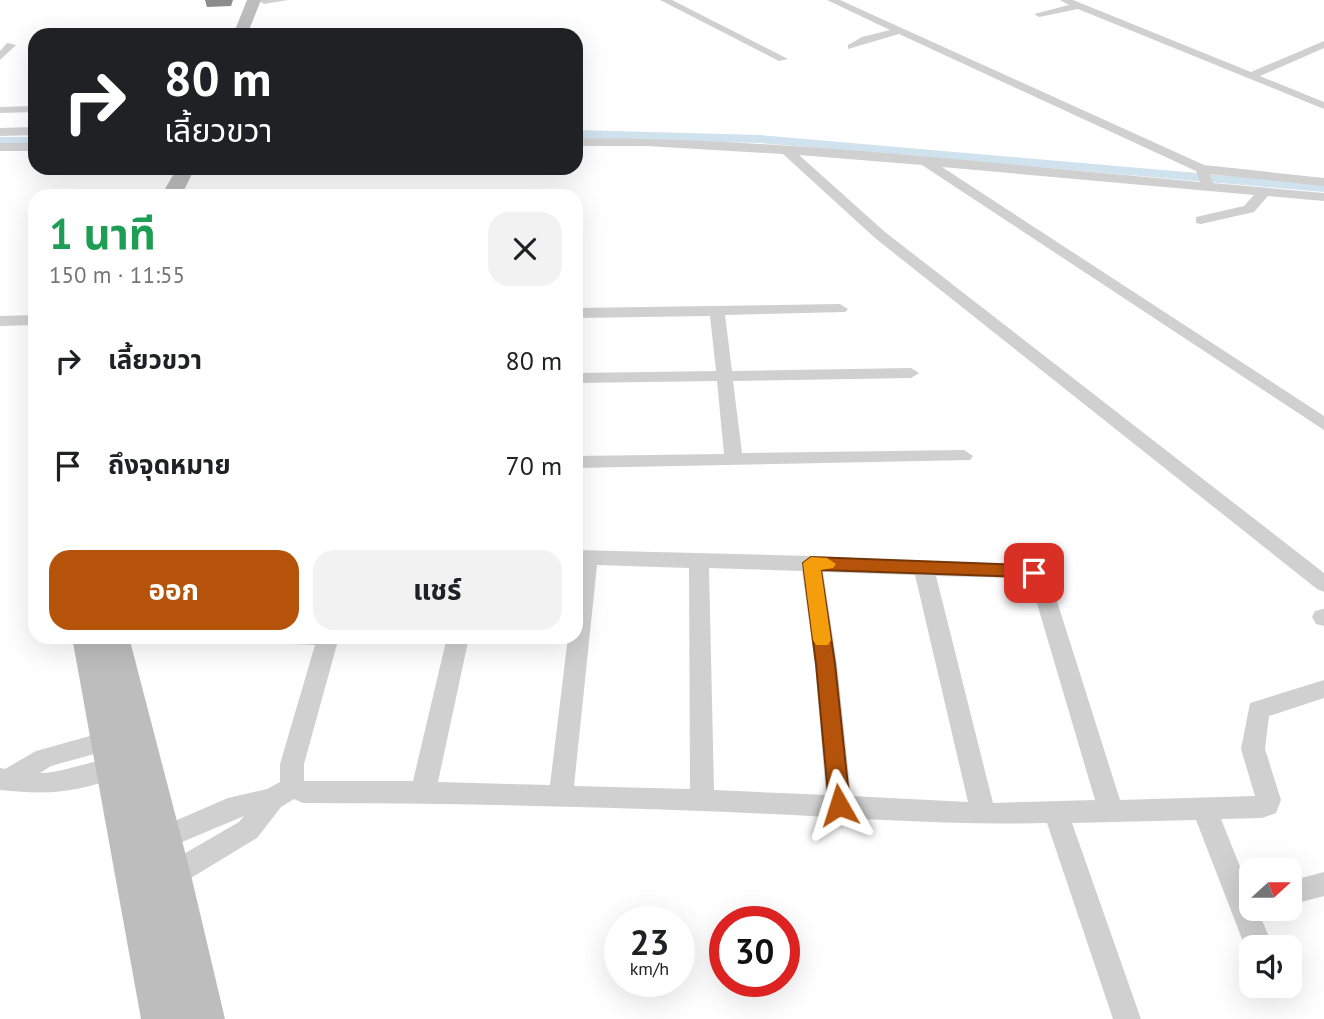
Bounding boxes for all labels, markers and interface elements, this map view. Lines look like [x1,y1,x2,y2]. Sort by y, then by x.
text: 80 m [164,46,271,110]
icon: right [49,56,140,147]
text: เลี้ยวขวา [164,109,272,151]
text: 1 นาที [49,206,156,261]
button: close [488,212,562,286]
text: 150 m · 11:55 [49,260,185,289]
icon: right [49,342,87,380]
text: เลี้ยวขวา [108,343,202,376]
text: 80 m [506,344,562,377]
icon: arrive [49,447,87,485]
text: ถึงจุดหมาย [108,448,231,481]
text: 70 m [506,449,562,482]
pin [1004,543,1064,603]
button: ออก [49,550,299,630]
button: แชร์ [313,550,562,630]
icon: arrive [1015,554,1053,592]
position arrow [802,768,876,842]
north arrow [1239,858,1302,920]
map controls [1239,858,1302,998]
speed limit sign: 30 [709,906,800,997]
text: 23 [630,919,669,965]
button: sound [1239,935,1302,998]
text: km/h [630,957,669,980]

